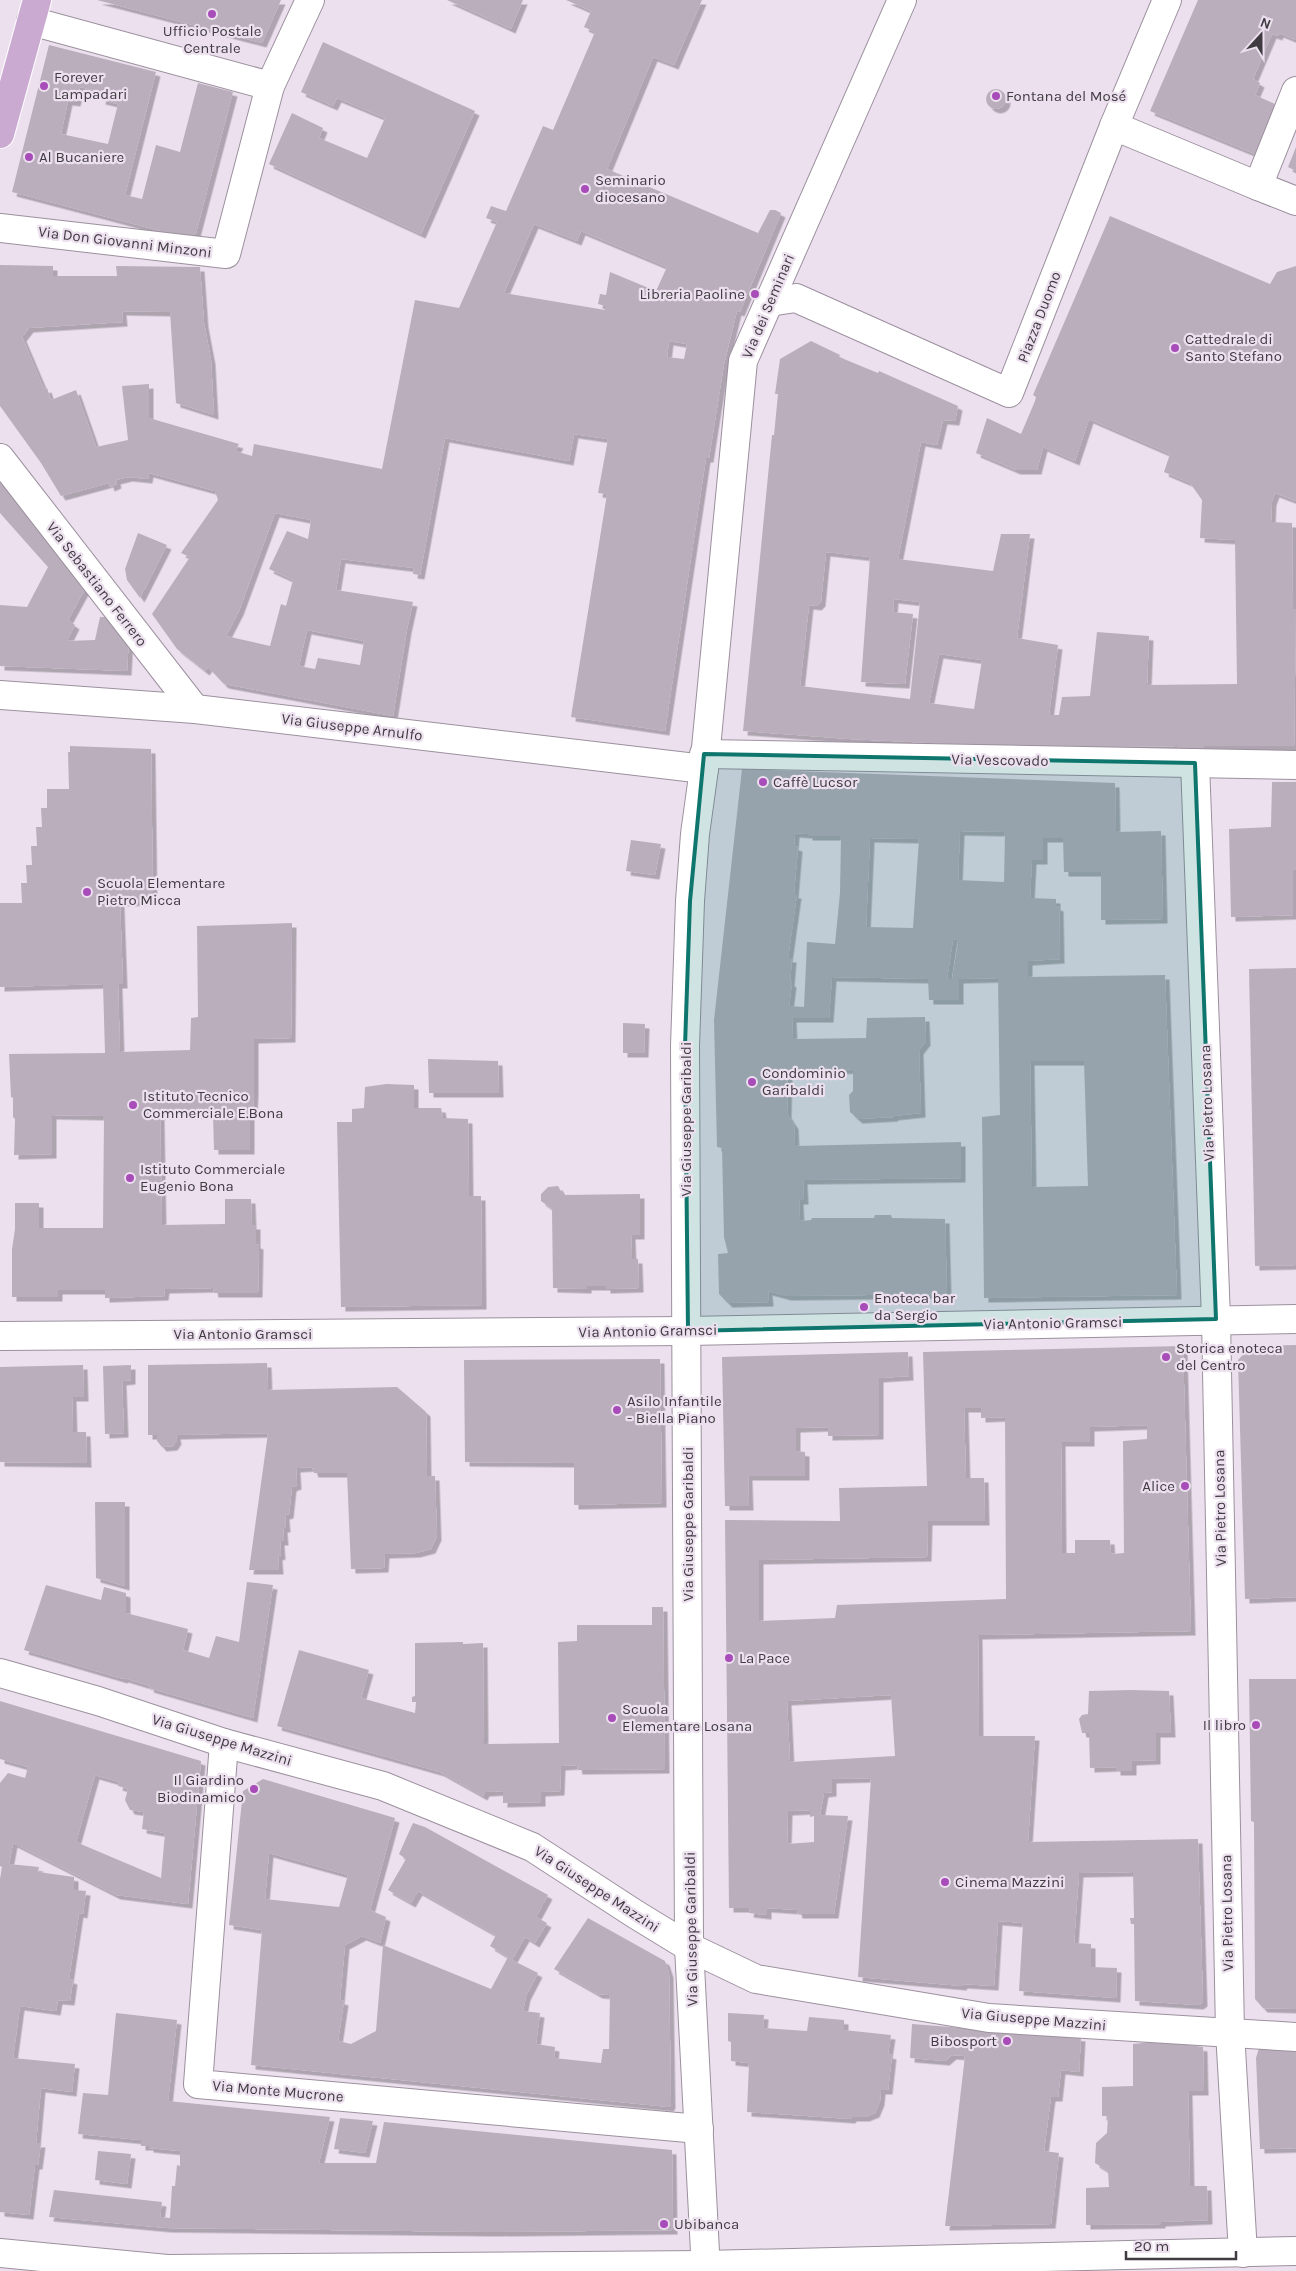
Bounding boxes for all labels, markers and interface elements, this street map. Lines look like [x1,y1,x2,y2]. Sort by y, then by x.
marker: Ufficio Postale Centrale [206,8,218,20]
north arrow [1236,10,1286,60]
text: N [1258,14,1273,33]
place label: Ufficio Postale Centrale [163,22,261,57]
place label: Forever Lampadari [54,68,127,103]
marker: Forever Lampadari [38,80,50,92]
place label: Fontana del Mosé [1006,87,1126,105]
marker: Fontana del Mosé [990,90,1002,102]
place label: Al Bucaniere [39,148,124,166]
marker: Al Bucaniere [23,151,35,163]
place label: Seminario diocesano [595,171,666,206]
marker: Seminario diocesano [579,183,591,195]
street label: Via Don Giovanni Minzoni [37,222,213,262]
street label: Via dei Seminari [738,251,798,361]
street label: Piazza Duomo [1013,269,1065,365]
place label: Libreria Paoline [640,285,745,303]
marker: Libreria Paoline [749,288,761,300]
place label: Cattedrale di Santo Stefano [1185,330,1282,365]
marker: Cattedrale di Santo Stefano [1169,342,1181,354]
street label: Via Sebastiano Ferrero [43,518,151,650]
street label: Via Giuseppe Arnulfo [280,709,424,745]
street label: Via Vescovado [951,750,1049,770]
place label: Caffè Lucsor [773,773,858,791]
marker: Caffè Lucsor [757,776,769,788]
place label: Scuola Elementare Pietro Micca [97,874,225,909]
marker: Scuola Elementare Pietro Micca [81,886,93,898]
street label: Via Giuseppe Garibaldi [677,1042,695,1196]
street label: Via Pietro Losana [1196,1044,1218,1162]
place label: Condominio Garibaldi [762,1064,846,1099]
marker: Condominio Garibaldi [746,1076,758,1088]
place label: Istituto Tecnico Commerciale E.Bona [143,1087,283,1122]
marker: Istituto Tecnico Commerciale E.Bona [127,1099,139,1111]
place label: Istituto Commerciale Eugenio Bona [140,1160,285,1195]
marker: Istituto Commerciale Eugenio Bona [124,1172,136,1184]
place label: Enoteca bar da Sergio [874,1289,956,1324]
marker: Enoteca bar da Sergio [858,1301,870,1313]
street label: Via Antonio Gramsci [983,1313,1123,1333]
street label: Via Antonio Gramsci [578,1321,718,1341]
street label: Via Antonio Gramsci [174,1325,312,1343]
place label: Storica enoteca del Centro [1176,1339,1283,1374]
marker: Storica enoteca del Centro [1160,1351,1172,1363]
place label: Asilo Infantile - Biella Piano [627,1392,722,1427]
marker: Asilo Infantile - Biella Piano [611,1404,623,1416]
street label: Via Giuseppe Garibaldi [679,1447,697,1601]
street label: Via Pietro Losana [1210,1450,1230,1566]
place label: Alice [1142,1477,1175,1495]
marker: Alice [1179,1480,1191,1492]
place label: La Pace [739,1649,790,1667]
marker: La Pace [723,1652,735,1664]
place label: Scuola Elementare Losana [622,1700,752,1735]
street label: Via Giuseppe Mazzini [150,1710,294,1770]
marker: Scuola Elementare Losana [606,1712,618,1724]
place label: Il libro [1203,1716,1246,1734]
marker: Il libro [1250,1719,1262,1731]
place label: Il Giardino Biodinamico [157,1771,244,1806]
marker: Il Giardino Biodinamico [248,1783,260,1795]
street label: Via Giuseppe Mazzini [531,1842,663,1936]
street label: Via Giuseppe Garibaldi [681,1851,701,2007]
street label: Via Pietro Losana [1217,1855,1237,1971]
place label: Cinema Mazzini [955,1873,1064,1891]
marker: Cinema Mazzini [939,1876,951,1888]
street label: Via Giuseppe Mazzini [961,2004,1107,2034]
place label: Bibosport [930,2032,997,2050]
marker: Bibosport [1001,2035,1013,2047]
street label: Via Monte Mucrone [212,2076,344,2106]
place label: Ubibanca [674,2215,739,2233]
marker: Ubibanca [658,2218,670,2230]
scale bar [1126,2228,1236,2260]
text: 20 m [1134,2237,1169,2255]

